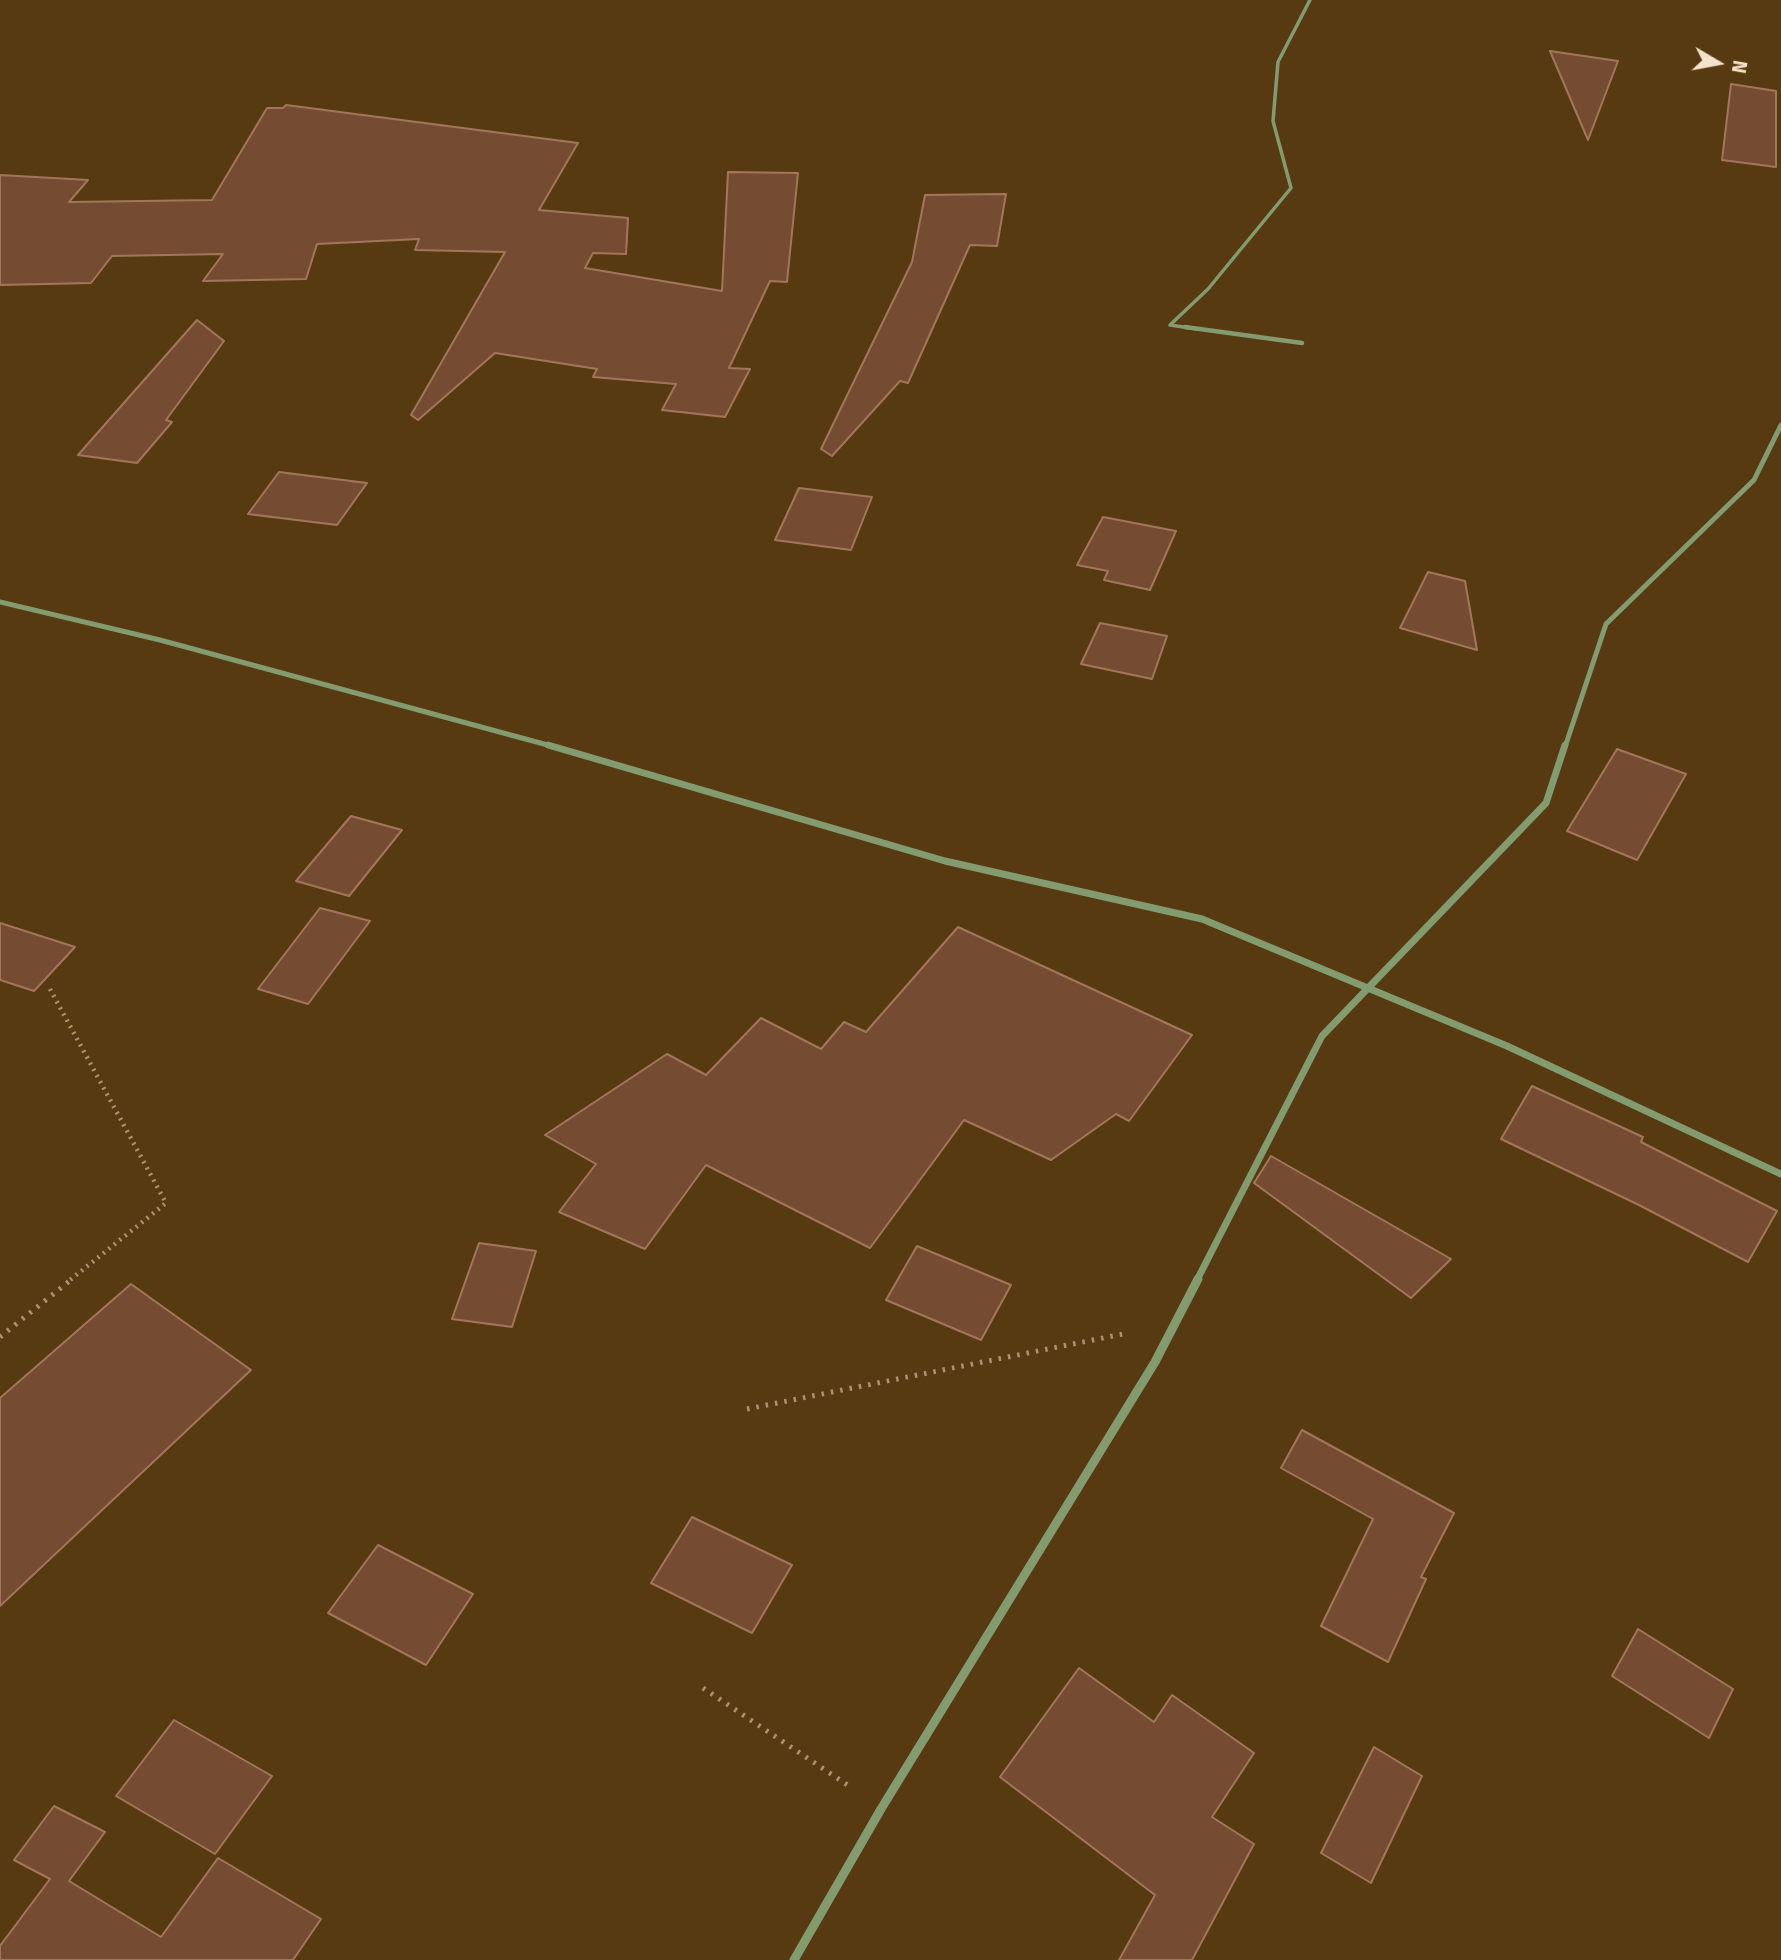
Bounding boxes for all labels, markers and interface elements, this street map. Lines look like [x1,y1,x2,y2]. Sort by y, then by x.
north arrow [1683,28,1753,98]
text: N [1727,59,1752,75]

